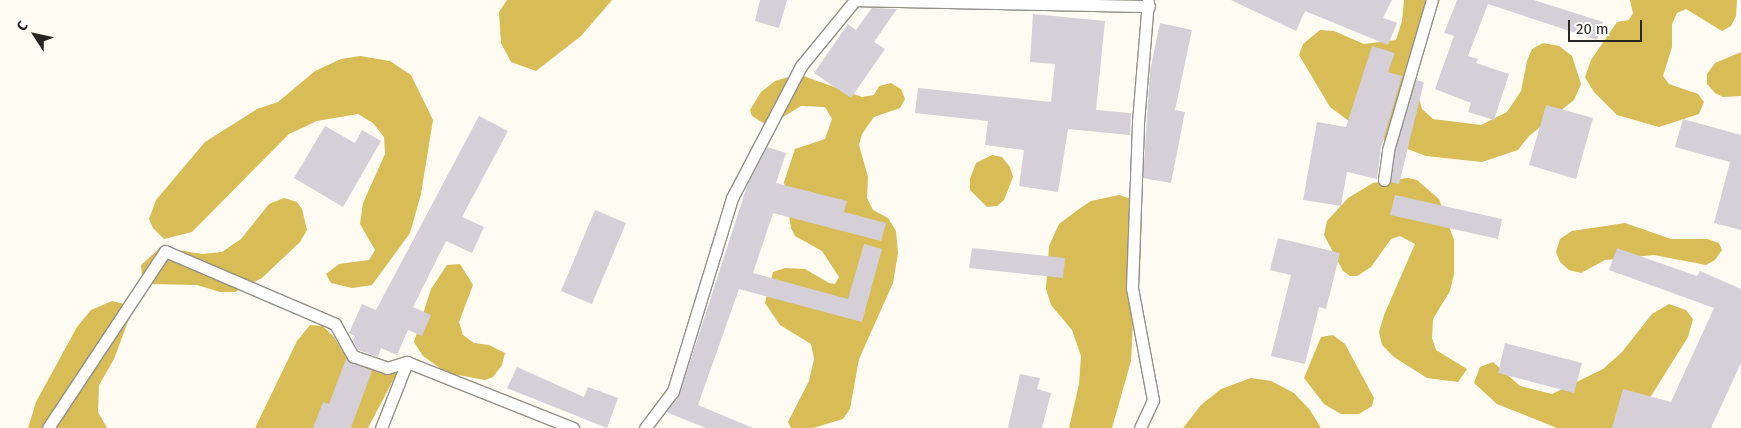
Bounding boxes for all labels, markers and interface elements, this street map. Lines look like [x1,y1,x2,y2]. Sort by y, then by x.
north arrow [10,10,60,60]
scale bar [1571,10,1645,42]
text: С [13,18,32,34]
text: 20 m [1576,20,1609,38]

